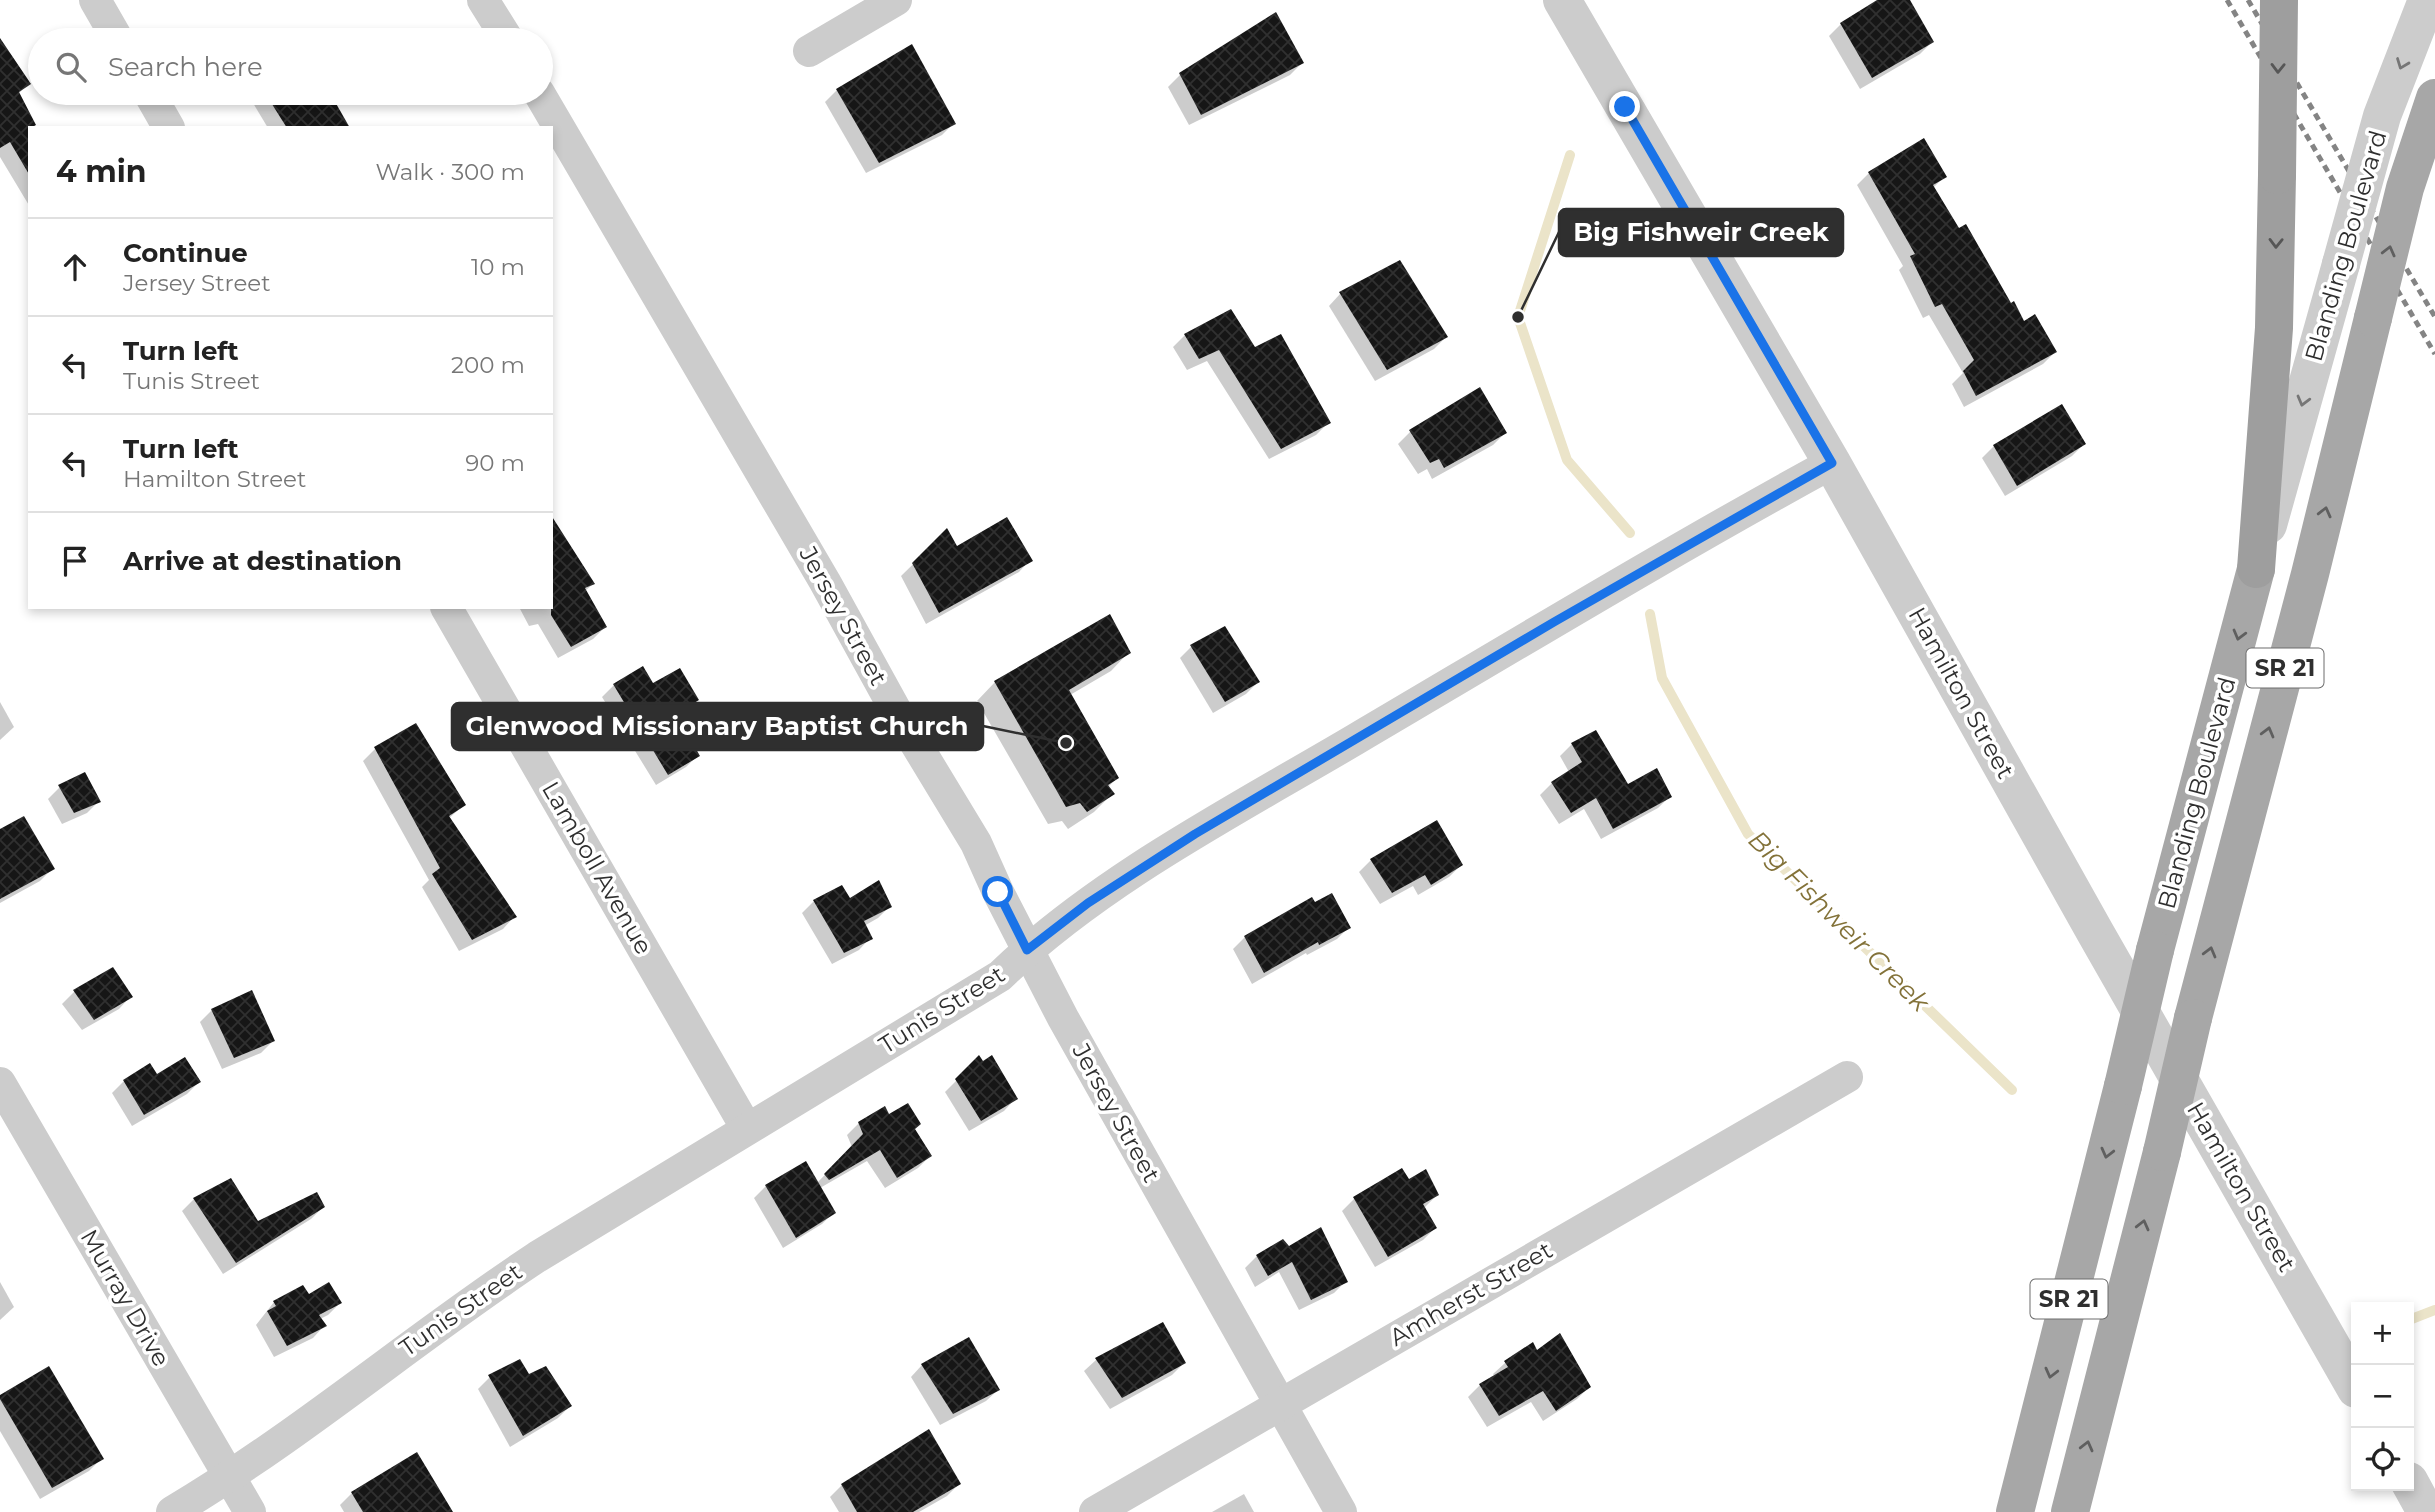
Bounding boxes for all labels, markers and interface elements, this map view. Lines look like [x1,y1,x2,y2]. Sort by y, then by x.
search box [28,28,553,105]
icon: search [52,48,90,86]
text: Search here [108,51,263,83]
one-way arrow [2397,57,2411,69]
one-way arrow [2270,63,2286,74]
route end [1609,91,1640,122]
street label: Blanding Boulevard [2299,127,2392,365]
text: 4 min [56,153,146,190]
text: Walk · 300 m [375,158,525,186]
callout: Big Fishweir Creek [1559,209,1843,256]
text: Big Fishweir Creek [1573,216,1830,248]
text: Continue [123,237,248,269]
one-way arrow [2268,238,2283,249]
one-way arrow [2381,245,2396,257]
icon: ahead [56,248,94,286]
text: 10 m [471,253,525,281]
text: Jersey Street [123,269,271,297]
text: Turn left [123,335,239,367]
icon: left [56,346,94,384]
text: 200 m [451,351,525,379]
text: Tunis Street [123,367,260,395]
one-way arrow [2297,394,2311,406]
text: Turn left [123,433,239,465]
icon: left [56,444,94,482]
text: 90 m [465,449,525,477]
text: Hamilton Street [123,465,306,493]
one-way arrow [2317,506,2331,518]
street label: Jersey Street [793,541,894,690]
icon: arrive [56,542,94,580]
text: Arrive at destination [123,545,402,577]
street label: Hamilton Street [1902,602,2021,784]
one-way arrow [2233,629,2247,641]
road number: SR 21 [2246,648,2324,688]
street label: Blanding Boulevard [2152,674,2241,912]
callout: Glenwood Missionary Baptist Church [452,703,983,750]
text: Glenwood Missionary Baptist Church [466,710,968,742]
one-way arrow [2260,726,2274,738]
street label: Lamboll Avenue [536,776,659,959]
water label: Big Fishweir Creek [1742,824,1937,1019]
route start [982,876,1013,907]
one-way arrow [2202,946,2217,958]
street label: Tunis Street [873,959,1010,1060]
street label: Jersey Street [1066,1038,1167,1187]
street label: Hamilton Street [2181,1097,2302,1277]
one-way arrow [2100,1146,2115,1158]
one-way arrow [2135,1220,2149,1232]
street label: Murray Drive [75,1224,176,1371]
street label: Amherst Street [1384,1235,1558,1352]
street label: Tunis Street [394,1257,528,1362]
road number: SR 21 [2030,1280,2108,1318]
map controls [2351,1302,2414,1491]
button: + [2351,1302,2414,1365]
button: − [2351,1365,2414,1428]
one-way arrow [2044,1367,2059,1379]
button: locate [2351,1428,2414,1491]
one-way arrow [2079,1440,2093,1452]

